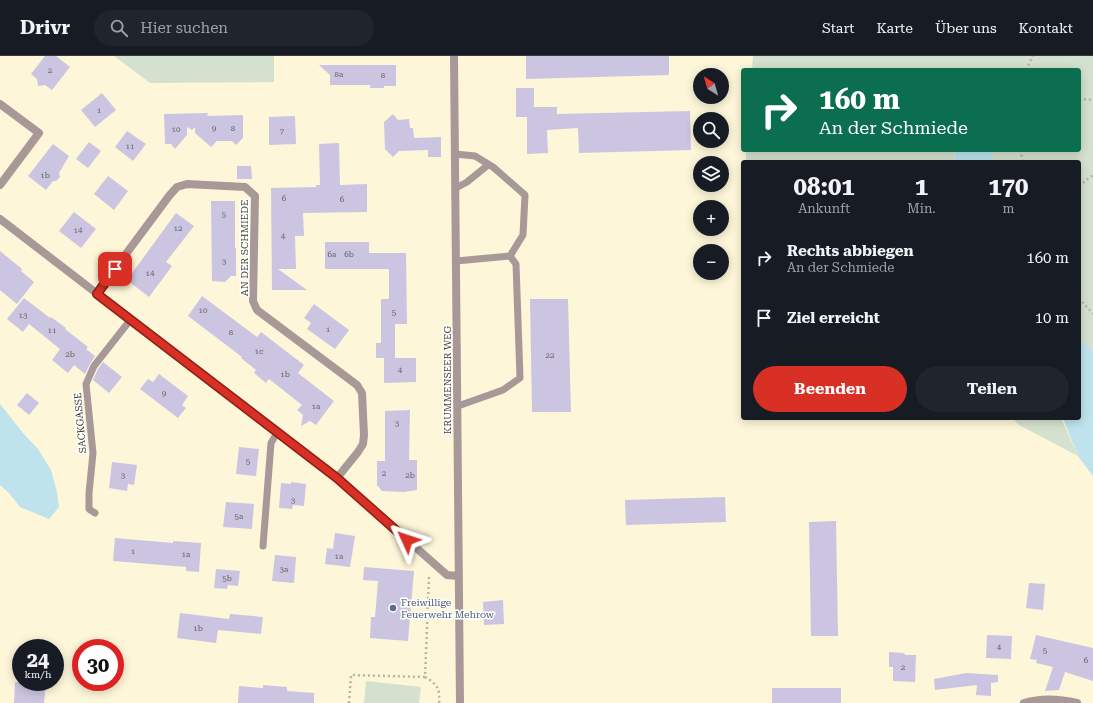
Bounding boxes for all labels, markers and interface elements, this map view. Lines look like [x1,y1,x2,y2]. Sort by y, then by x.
search box [94,10,374,46]
text: Drivr [20,16,70,39]
icon: search [108,17,130,39]
text: Hier suchen [140,19,228,37]
text: Start [822,20,855,36]
text: Karte [877,20,913,36]
text: Über uns [935,20,997,36]
text: Kontakt [1019,20,1073,36]
house number: 2 [48,66,53,75]
north arrow [693,68,729,104]
map controls [693,68,729,280]
house number: 8a [335,70,344,79]
house number: 8 [381,71,386,80]
text: 160 m [819,83,900,116]
icon: right [753,84,805,136]
house number: 1 [97,106,102,115]
button: search [693,112,729,148]
text: An der Schmiede [819,117,968,138]
house number: 9 [212,124,217,133]
house number: 8 [231,124,236,133]
house number: 10 [172,125,181,134]
house number: 7 [280,127,285,136]
house number: 11 [126,142,135,151]
button: layers [693,156,729,192]
house number: 1b [40,171,50,180]
text: 08:01 [794,173,855,201]
text: 1 [915,173,928,201]
text: 170 [988,173,1028,201]
house number: 6 [282,194,287,203]
house number: 6 [340,195,345,204]
street label: AN DER SCHMIEDE [239,200,250,296]
button: + [693,200,729,236]
text: Ankunft [798,201,850,216]
text: Min. [907,201,936,216]
text: m [1002,201,1014,216]
house number: 5 [222,210,227,219]
house number: 12 [174,224,183,233]
house number: 14 [74,226,83,235]
house number: 4 [281,232,286,241]
text: Rechts abbiegen [787,242,914,260]
button: − [693,244,729,280]
icon: right [753,247,775,269]
text: 160 m [1026,249,1069,267]
house number: 6a [328,250,337,259]
house number: 6b [344,250,354,259]
pin [98,252,132,286]
house number: 3 [222,257,227,266]
icon: arrive [104,258,126,280]
text: An der Schmiede [787,260,895,275]
house number: 14 [146,269,155,278]
house number: 10 [199,306,208,315]
icon: arrive [753,307,775,329]
house number: 5 [392,308,397,317]
text: Ziel erreicht [787,309,880,327]
text: 10 m [1035,309,1069,327]
house number: 13 [19,311,28,320]
house number: 1 [326,325,331,334]
house number: 11 [48,326,57,335]
street label: KRUMMENSEER WEG [442,326,453,434]
house number: 8 [229,328,234,337]
house number: 1c [255,347,264,356]
house number: 2b [65,350,75,359]
house number: 22 [546,351,555,360]
house number: 4 [398,366,403,375]
button: Beenden [753,366,907,412]
button: Teilen [915,366,1069,412]
house number: 1b [280,370,290,379]
house number: 9 [162,389,167,398]
street label: SACKGASSE [72,392,88,454]
house number: 1a [312,402,321,411]
house number: 3 [395,419,400,428]
house number: 5 [246,457,251,466]
house number: 2 [382,469,387,478]
house number: 3 [121,471,126,480]
house number: 2b [405,471,415,480]
house number: 3 [291,496,296,505]
house number: 5a [235,512,244,521]
position arrow [386,519,428,561]
house number: 1 [131,547,136,556]
house number: 1a [182,550,191,559]
house number: 1a [335,552,344,561]
house number: 3a [280,565,289,574]
house number: 5b [222,574,232,583]
place label: Freiwillige Feuerwehr Mehrow [401,597,495,620]
marker: Freiwillige Feuerwehr Mehrow [388,603,398,613]
house number: 1b [193,624,203,633]
speed limit sign: 30 [72,639,124,691]
house number: 4 [997,643,1002,652]
house number: 5 [1043,646,1048,655]
text: 24 [27,648,49,672]
house number: 6 [1084,656,1089,665]
house number: 2 [901,663,906,672]
text: km/h [25,669,51,680]

